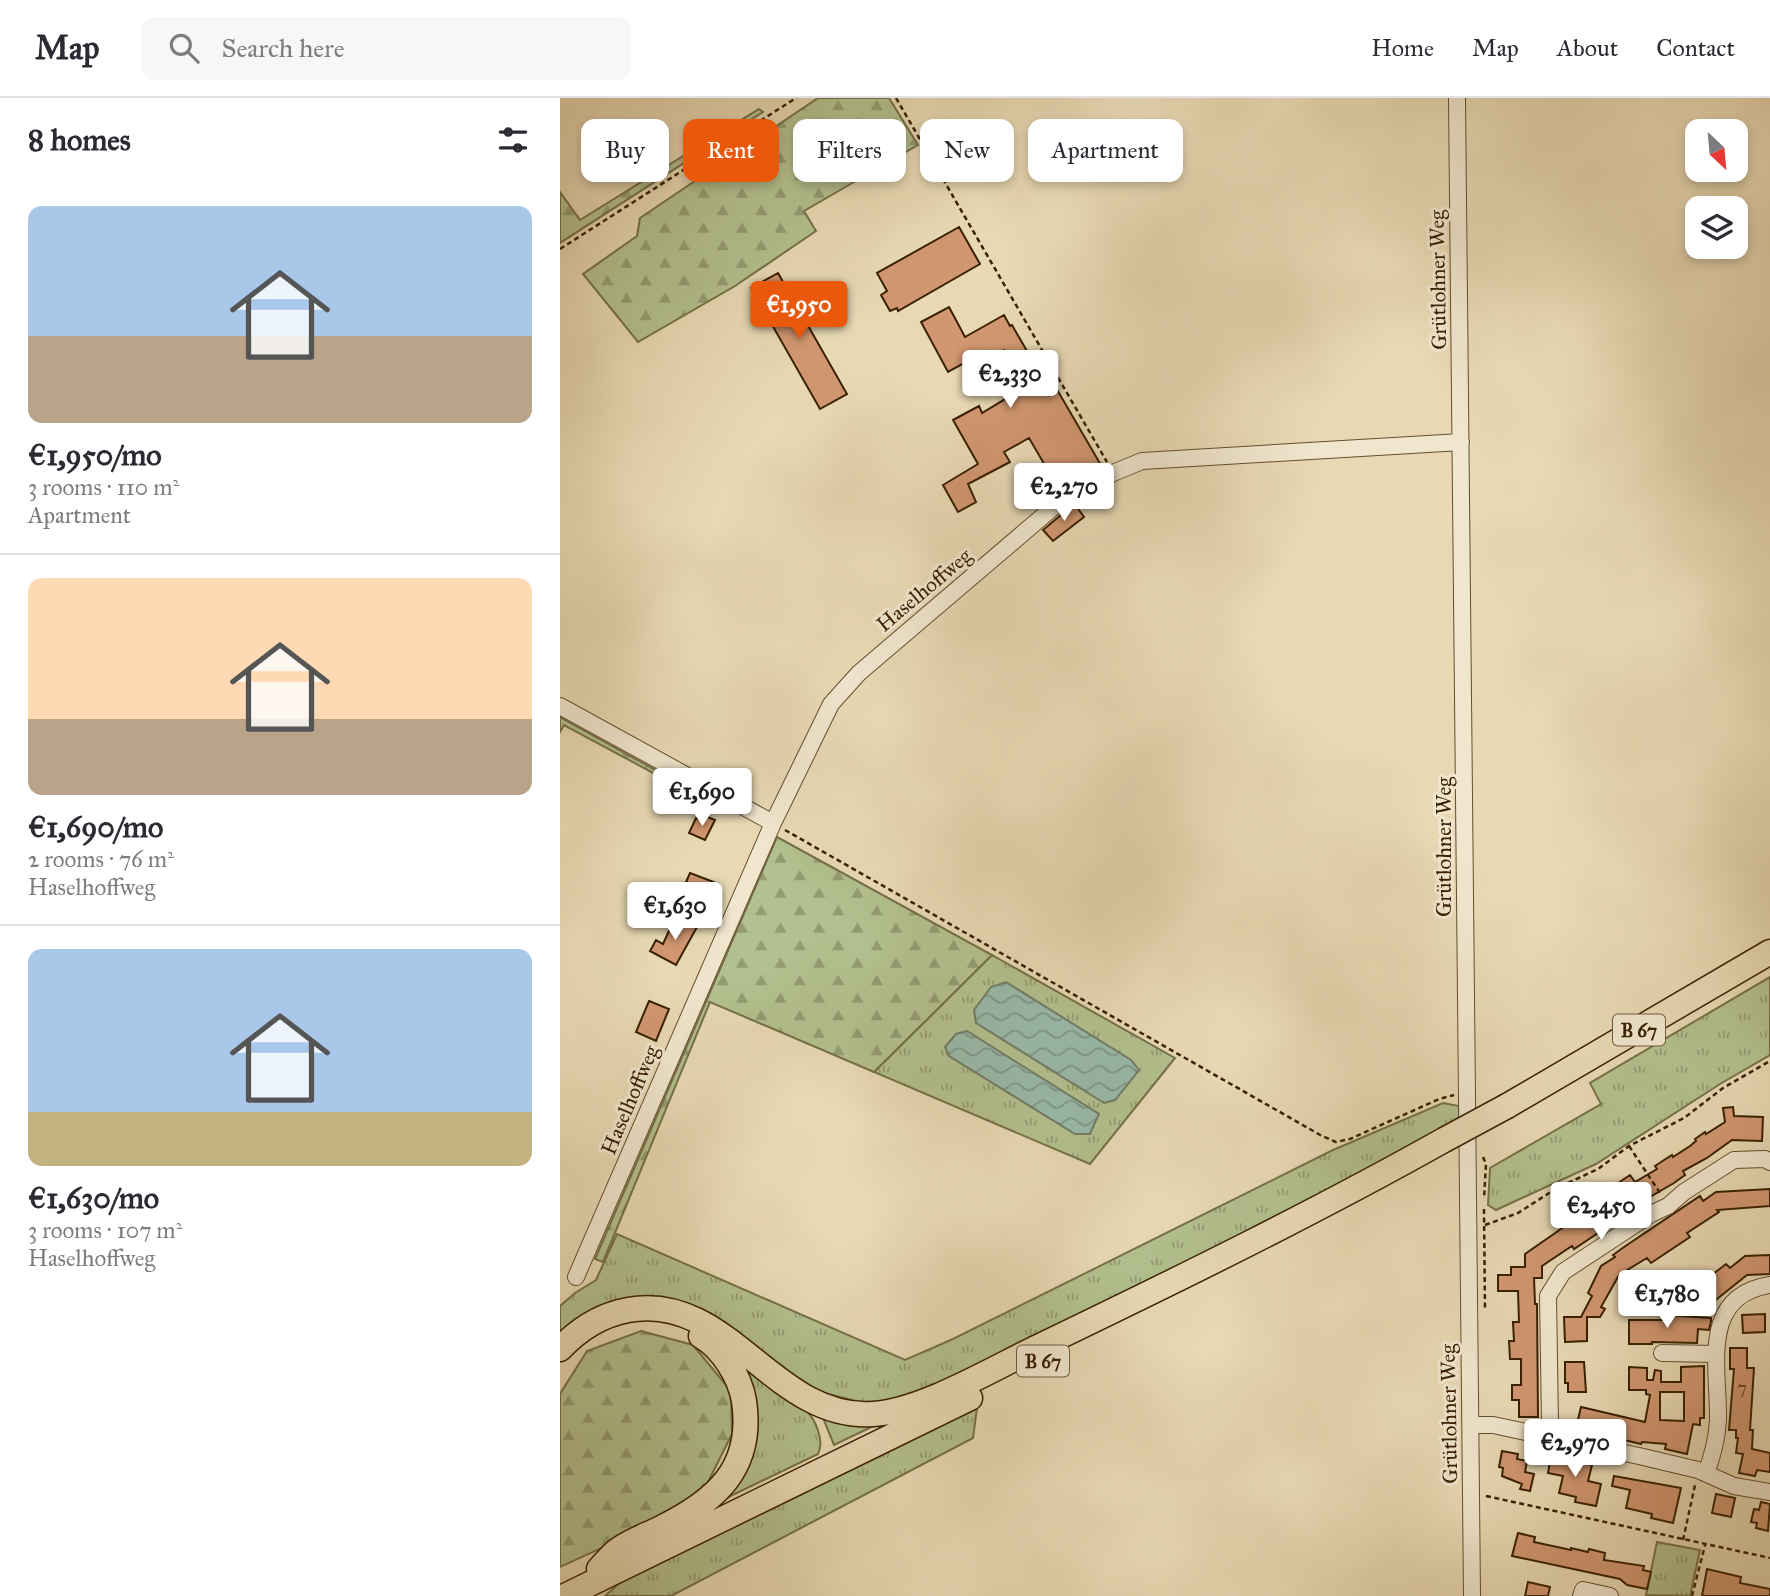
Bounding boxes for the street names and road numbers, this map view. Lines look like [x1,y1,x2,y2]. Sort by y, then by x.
street label: Grütlohner Weg [1424,210,1452,350]
street label: Haselhoffweg [871,543,977,637]
street label: Grütlohner Weg [1431,777,1457,917]
road number: B 67 [1613,1014,1665,1046]
street label: Haselhoffweg [595,1041,665,1159]
street label: Grütlohner Weg [1435,1344,1463,1484]
road number: B 67 [1017,1345,1069,1376]

